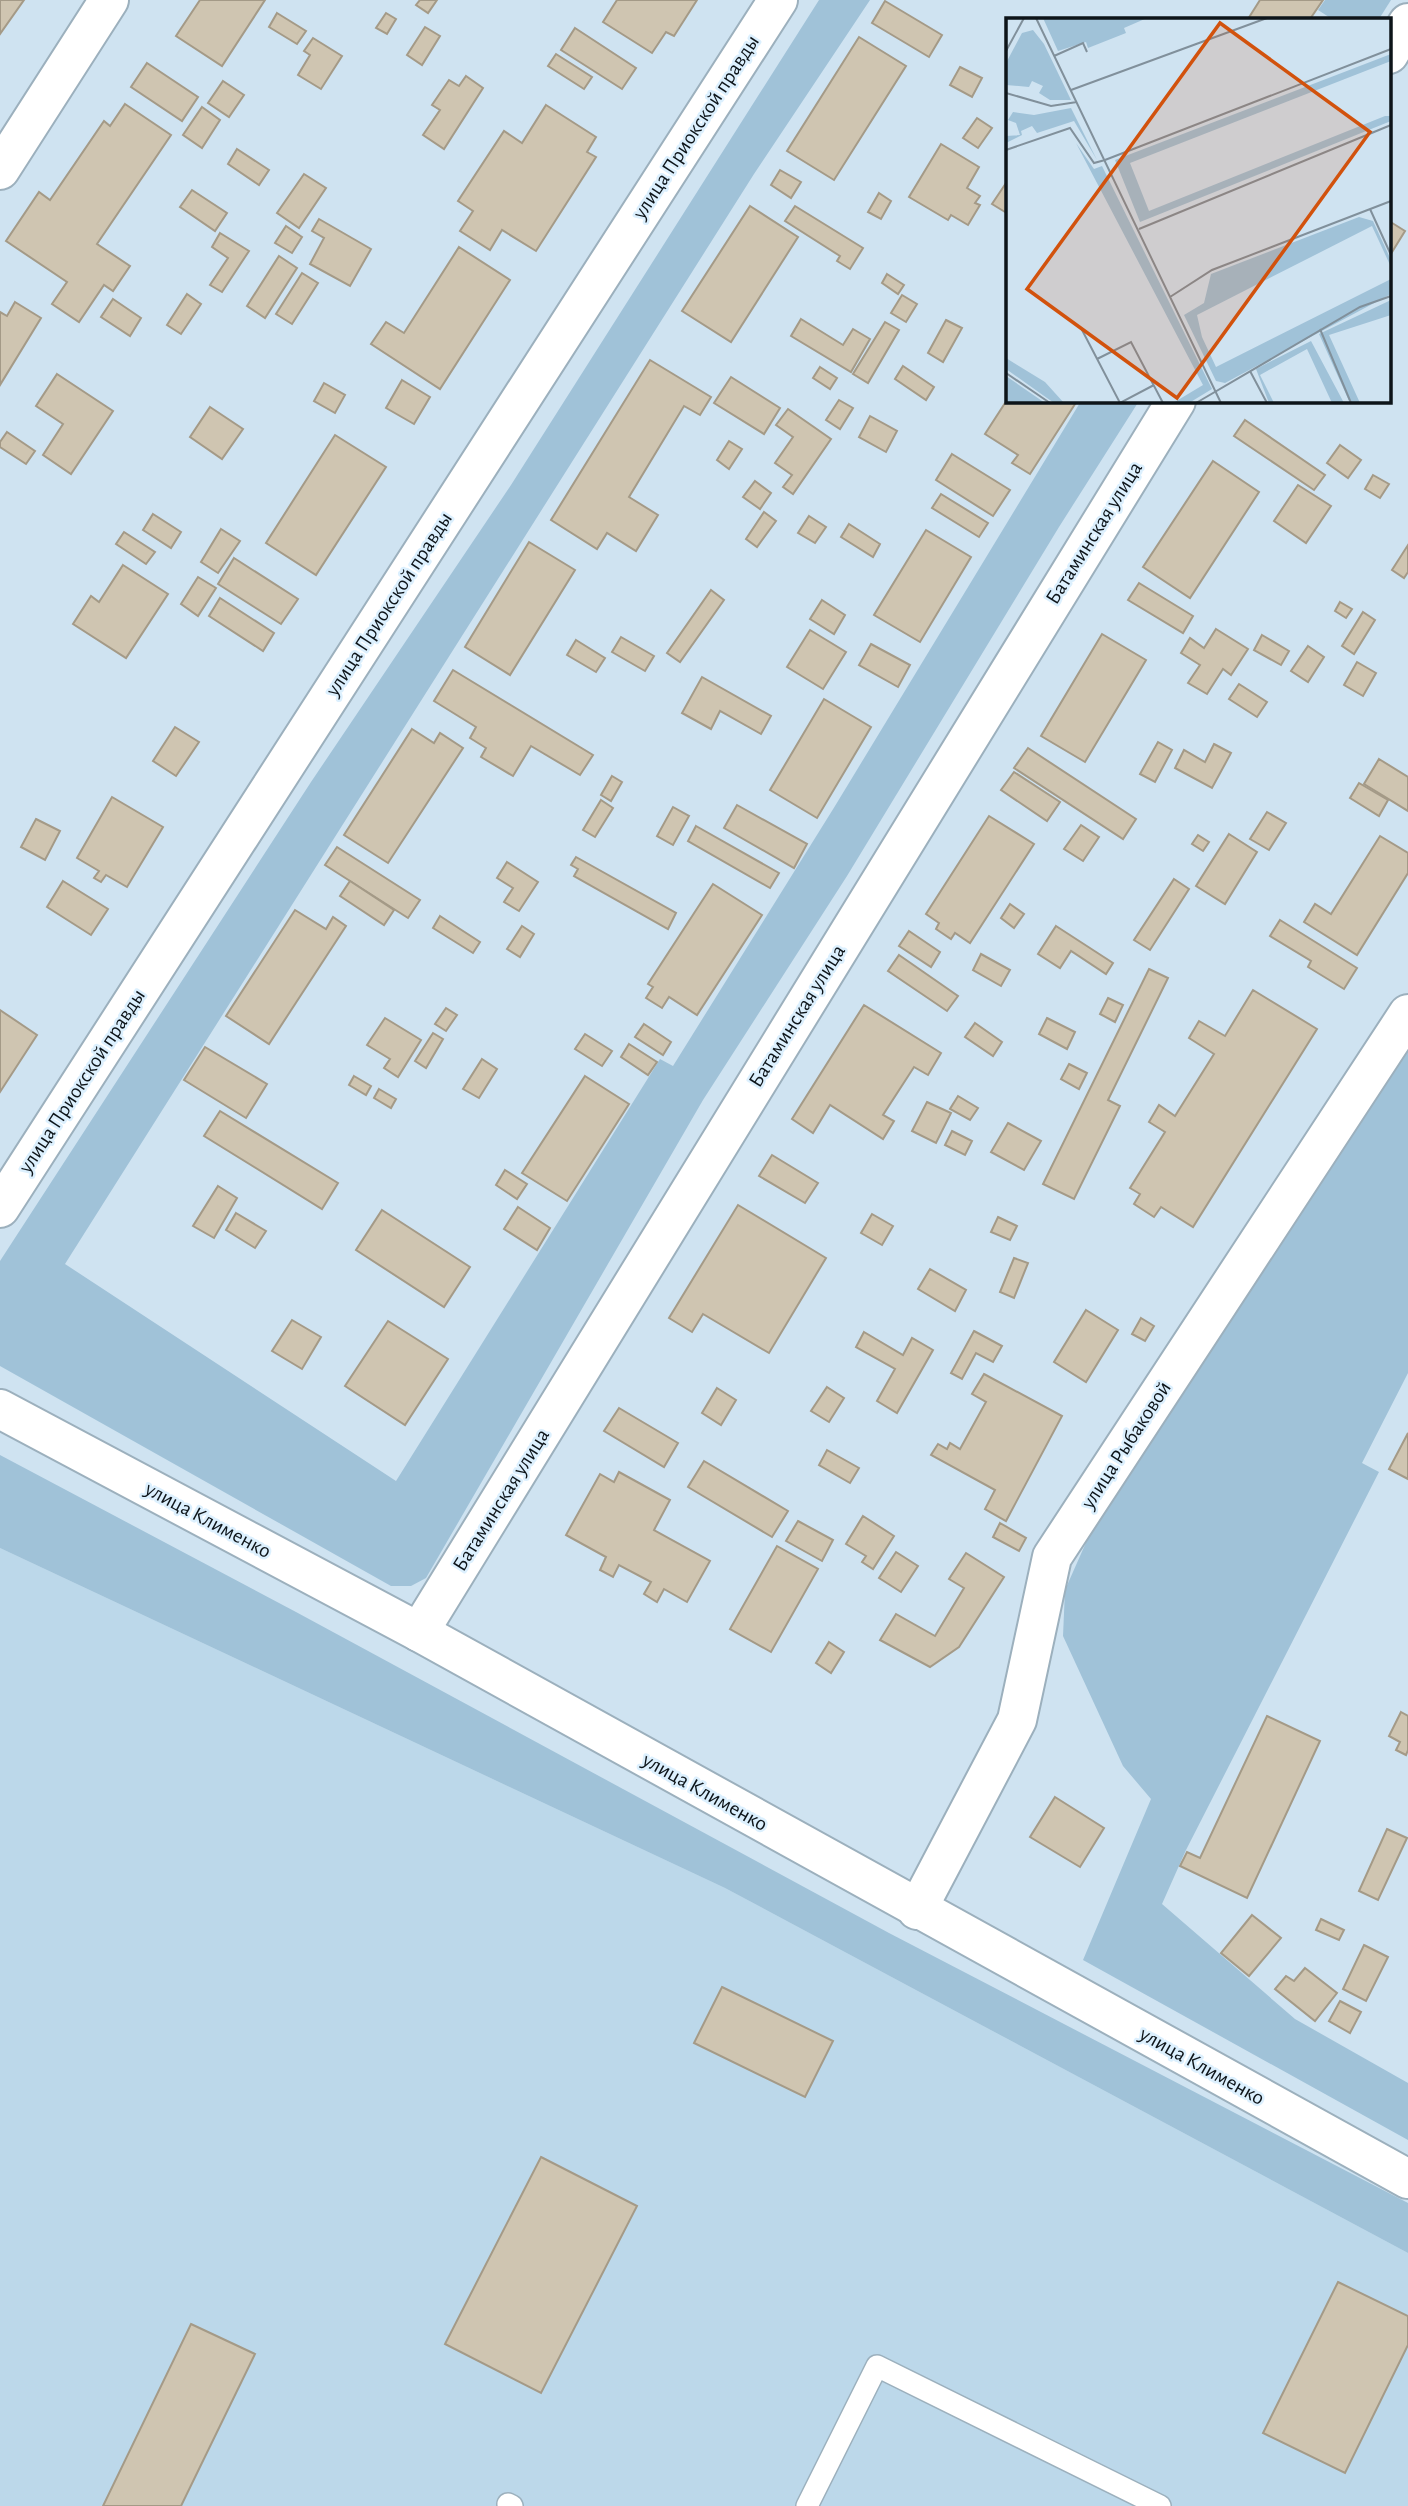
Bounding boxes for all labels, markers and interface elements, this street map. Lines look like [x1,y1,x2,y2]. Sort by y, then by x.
inset map [1006,18,1390,402]
street label: улица Приокской правды [628,31,763,223]
street label: Батаминская улица [1042,458,1146,608]
street label: улица Приокской правды [321,508,456,700]
street label: Батаминская улица [745,941,849,1091]
street label: улица Приокской правды [14,985,149,1177]
street label: улица Рыбаковой [1077,1378,1175,1513]
street label: Батаминская улица [449,1425,553,1575]
street label: улица Клименко [141,1478,274,1562]
street label: улица Клименко [638,1749,771,1835]
street label: улица Клименко [1135,2023,1268,2109]

